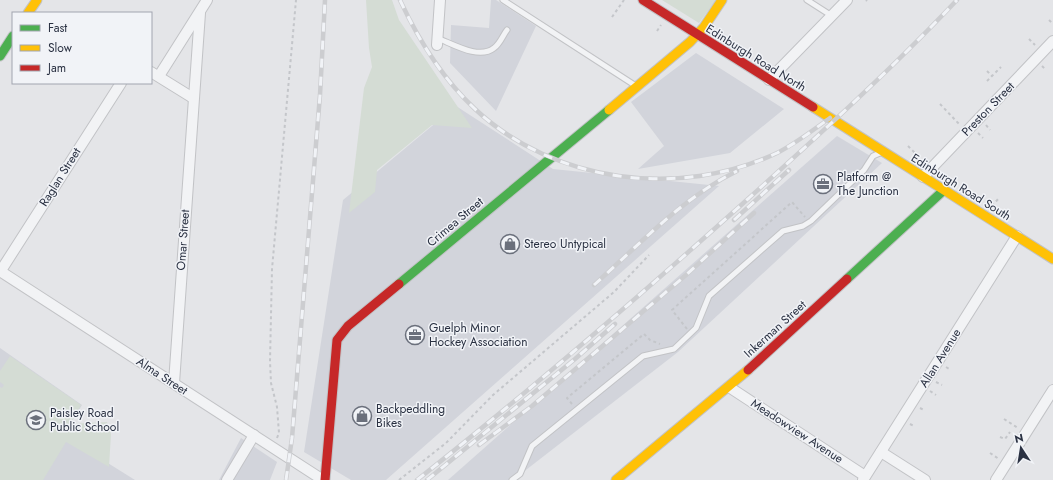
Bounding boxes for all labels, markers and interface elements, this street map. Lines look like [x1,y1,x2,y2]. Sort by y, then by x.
legend [12,12,152,84]
text: Fast [48,19,67,37]
street label: Edinburgh Road North [702,20,810,96]
text: Slow [48,39,73,57]
text: Jam [46,59,66,77]
street label: Preston Street [957,78,1019,140]
street label: Raglan Street [35,144,85,210]
street label: Edinburgh Road South [908,149,1014,225]
place label: Platform @ The Junction [837,168,899,200]
office icon: Platform @ The Junction [812,173,834,195]
street label: Crimea Street [423,193,487,251]
street label: Omar Street [172,209,194,271]
shop icon: Stereo Untypical [499,233,521,255]
place label: Stereo Untypical [524,235,606,253]
street label: Inkerman Street [740,296,810,362]
place label: Guelph Minor Hockey Association [429,319,527,351]
office icon: Guelph Minor Hockey Association [404,324,426,346]
street label: Allan Avenue [915,325,965,391]
street label: Alma Street [133,353,191,399]
street label: Meadowview Avenue [747,394,847,468]
place label: Backpeddling Bikes [376,400,445,432]
place label: Paisley Road Public School [50,404,119,436]
shop icon: Backpeddling Bikes [351,405,373,427]
school or university icon: Paisley Road Public School [25,409,47,431]
north arrow [1001,428,1041,468]
text: N [1013,429,1025,447]

